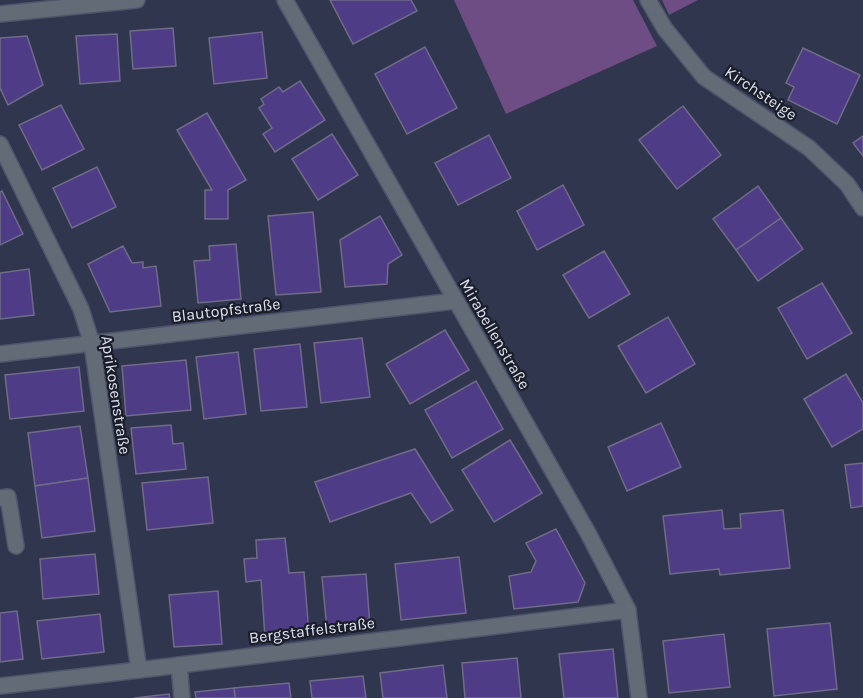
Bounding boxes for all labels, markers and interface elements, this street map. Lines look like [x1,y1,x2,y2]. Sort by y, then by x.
street label: Kirchsteige [721,62,801,124]
street label: Mirabellenstraße [456,275,534,393]
street label: Blautopfstraße [171,294,281,326]
street label: Aprikosenstraße [97,334,135,456]
street label: Bergstaffelstraße [248,613,376,647]

